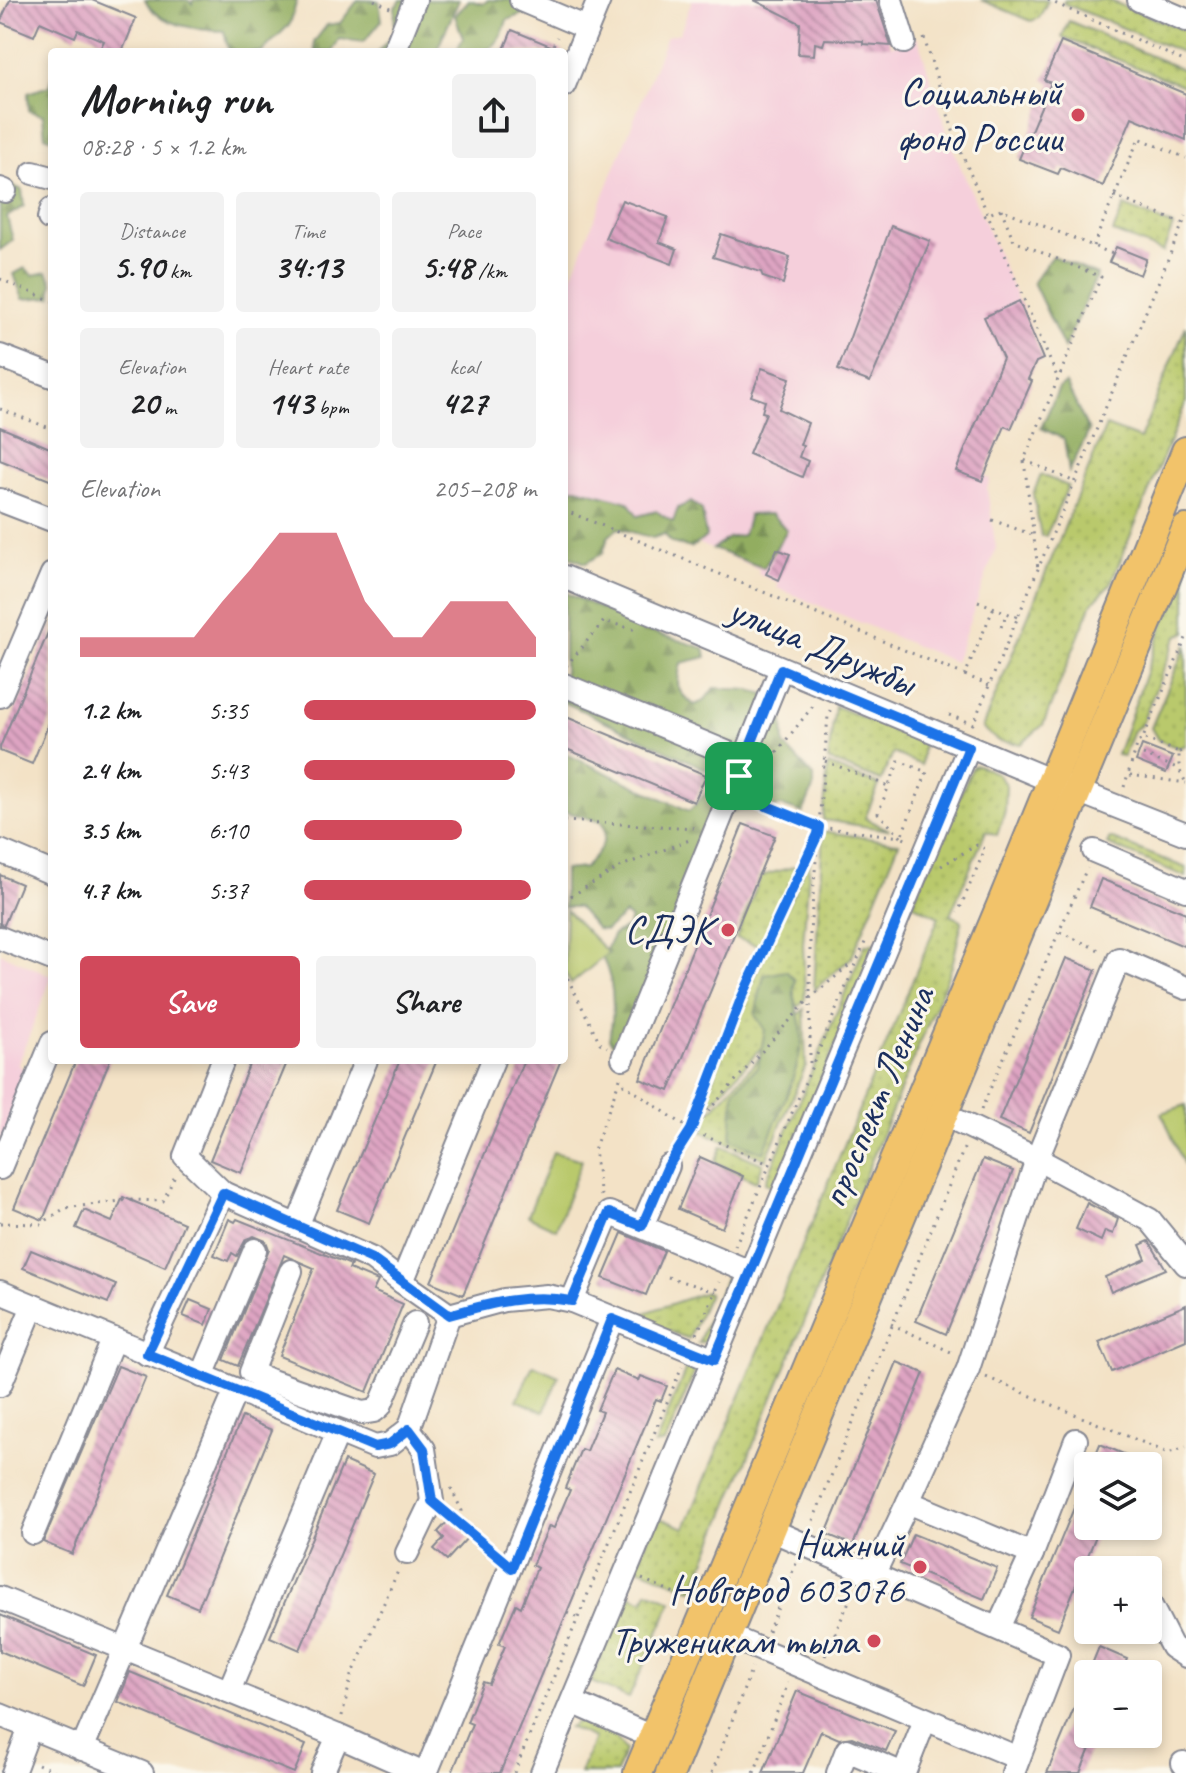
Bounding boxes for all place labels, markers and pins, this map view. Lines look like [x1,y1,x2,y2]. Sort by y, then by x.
place label: Социальный фонд России [897,67,1064,163]
marker: Социальный фонд России [1069,106,1087,124]
pin [705,742,773,810]
place label: СДЭК [624,905,720,955]
marker: СДЭК [719,921,737,939]
place label: Нижний Новгород 603076 [669,1519,906,1615]
marker: Нижний Новгород 603076 [911,1558,929,1576]
place label: Труженикам тыла [611,1616,861,1666]
marker: Труженикам тыла [865,1632,883,1650]

